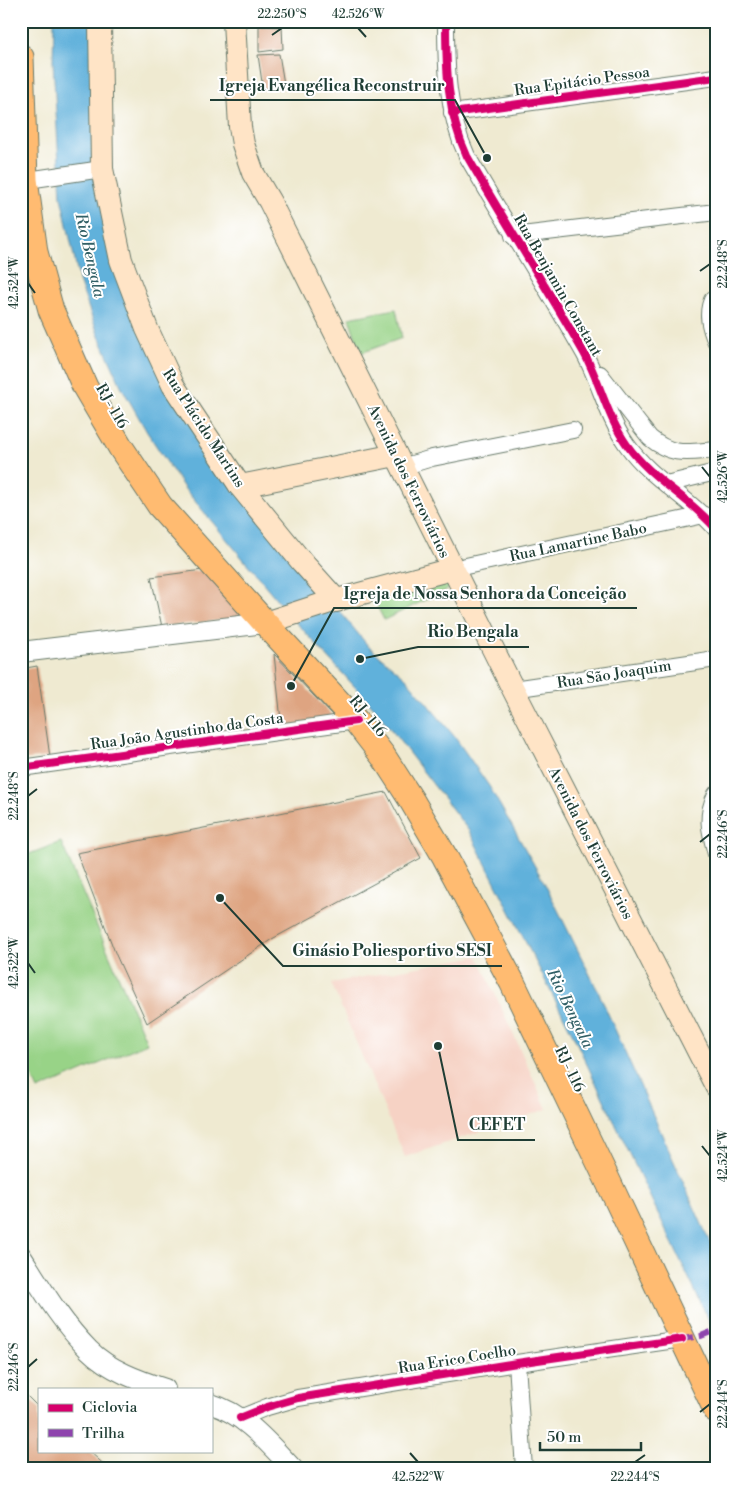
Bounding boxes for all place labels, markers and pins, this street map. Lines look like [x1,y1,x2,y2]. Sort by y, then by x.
callout: Igreja Evangélica Reconstruir [210,69,455,100]
callout: Igreja de Nossa Senhora da Conceição [334,577,637,608]
callout: Rio Bengala [418,616,529,647]
callout: Ginásio Poliesportivo SESI [283,935,502,966]
callout: CEFET [458,1109,535,1140]

